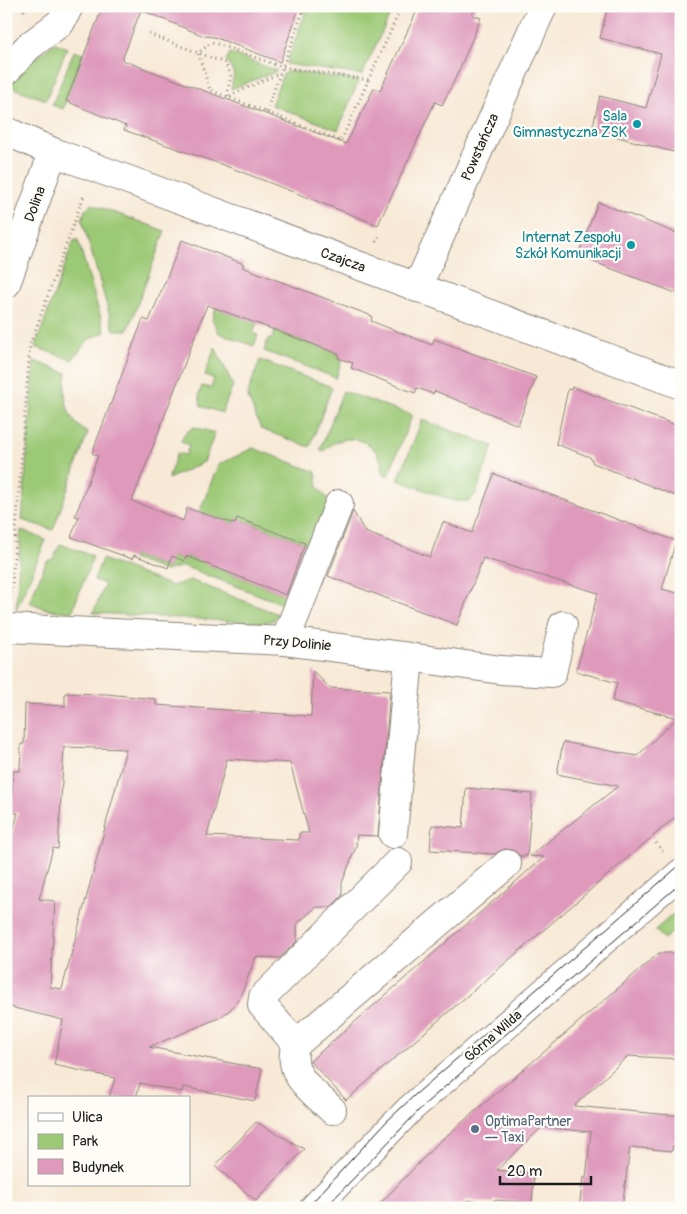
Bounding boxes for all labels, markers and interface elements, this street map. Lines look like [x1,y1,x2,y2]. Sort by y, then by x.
place label: Sala Gimnastyczna ZSK [513,108,628,141]
street label: Powstańcza [458,111,502,183]
marker: Sala Gimnastyczna ZSK [631,118,643,130]
street label: Dolina [21,184,49,224]
place label: Internat Zespołu Szkół Komunikacji [515,229,621,262]
marker: Internat Zespołu Szkół Komunikacji [625,239,637,251]
street label: Czajcza [318,244,368,276]
street label: Przy Dolinie [262,632,332,654]
street label: Górna Wilda [461,1006,525,1066]
legend [28,1096,190,1186]
text: Ulica [72,1108,103,1127]
place label: OptimaPartner — Taxi [485,1113,571,1146]
marker: OptimaPartner — Taxi [469,1123,481,1135]
text: Park [72,1132,99,1151]
scale bar [500,1154,591,1186]
text: Budynek [72,1158,125,1177]
text: 20 m [507,1162,542,1181]

